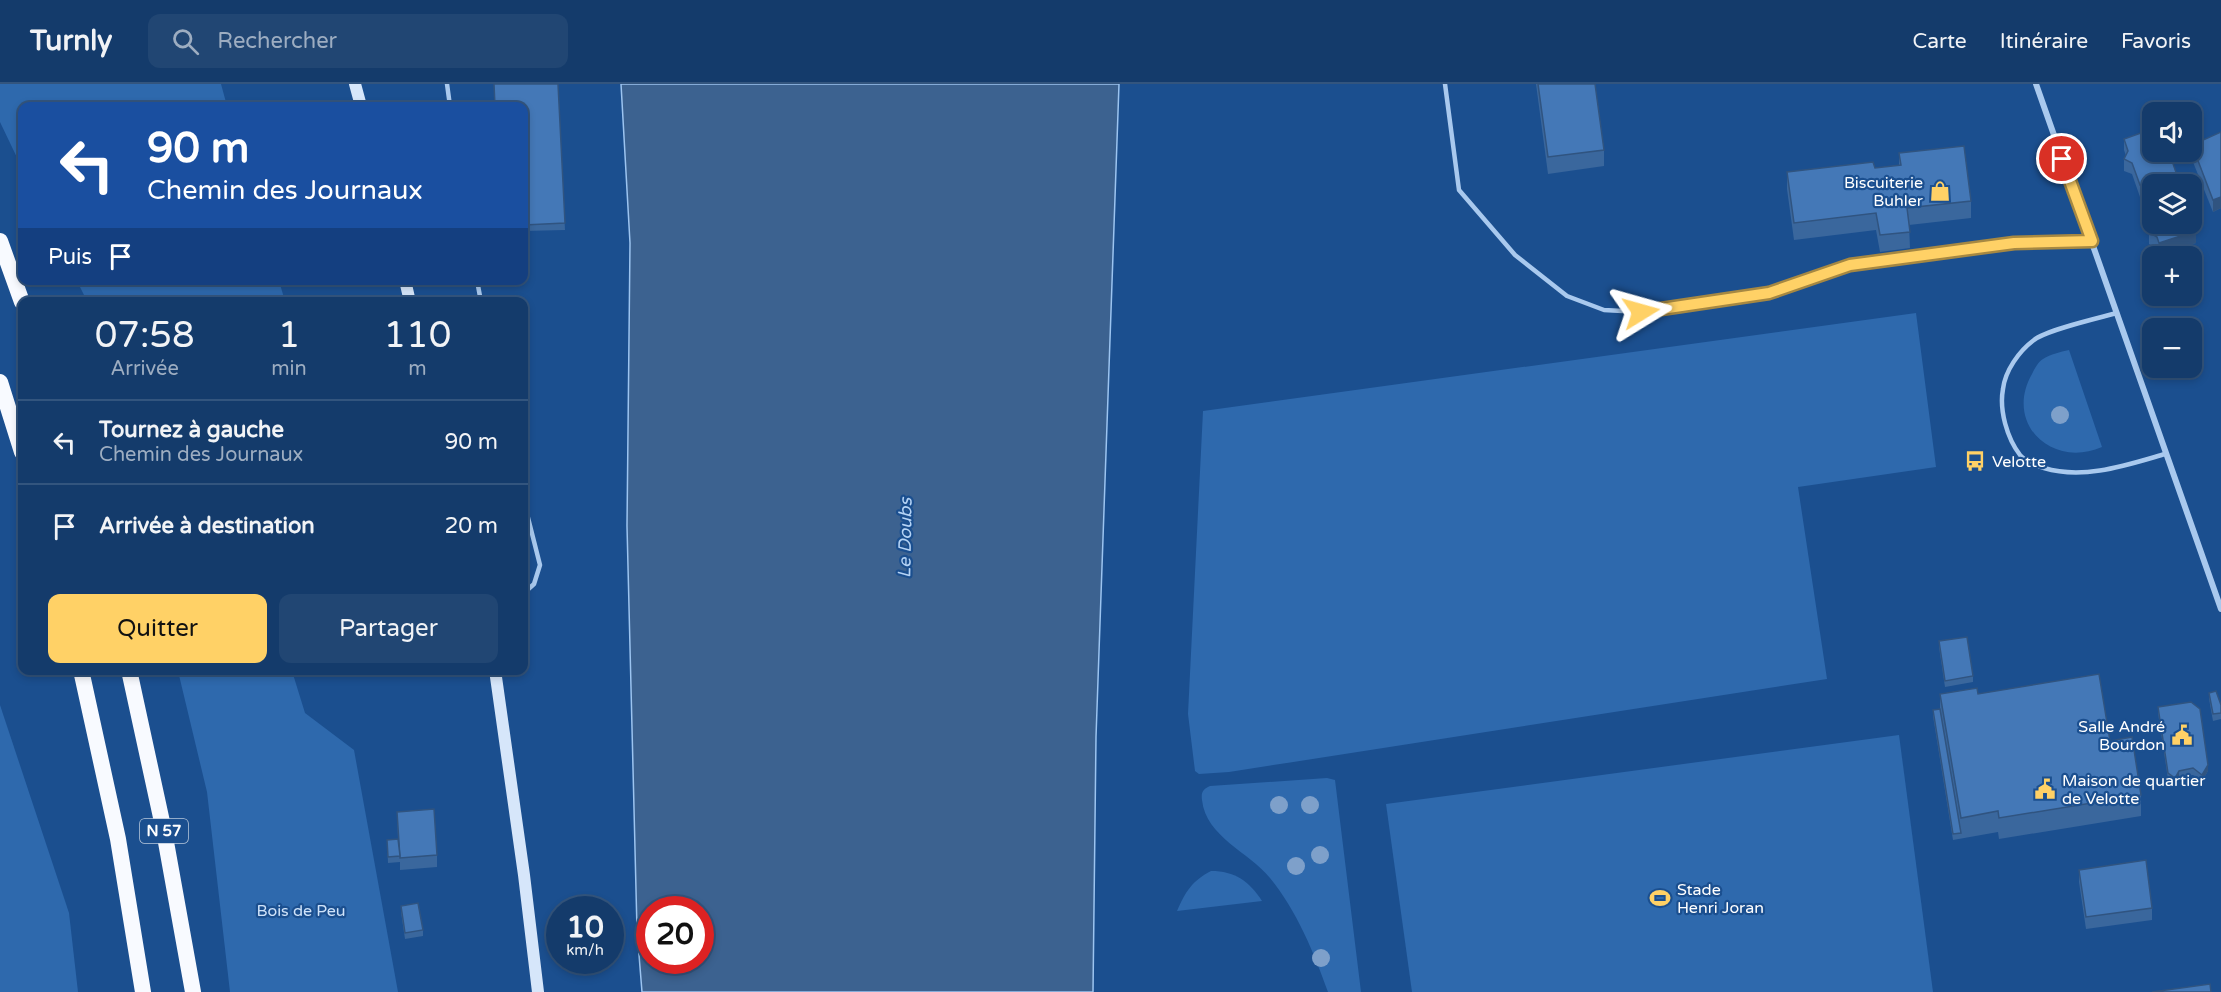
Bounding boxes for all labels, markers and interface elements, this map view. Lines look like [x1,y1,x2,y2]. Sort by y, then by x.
search box [148,14,568,68]
text: Turnly [30,24,112,58]
icon: search [169,25,202,58]
text: Rechercher [217,28,337,54]
text: Carte [1913,29,1967,54]
text: Itinéraire [2000,29,2088,54]
text: Favoris [2121,29,2191,54]
map controls [2142,102,2202,378]
button: sound [2142,102,2202,162]
text: 90 m [147,123,249,174]
icon: left [48,126,126,204]
pin [2036,133,2087,184]
icon: arrive [2045,142,2078,175]
place label: Biscuiterie Buhler [1844,173,1924,211]
text: Chemin des Journaux [147,174,423,207]
button: layers [2142,174,2202,234]
shop icon: Biscuiterie Buhler [1928,179,1952,203]
icon: arrive [104,240,137,273]
text: Puis [48,244,92,270]
button: + [2142,246,2202,306]
position arrow [1609,280,1673,344]
text: 07:58 [95,314,195,357]
text: 1 [278,314,300,357]
text: 110 [383,314,451,357]
button: − [2142,318,2202,378]
text: Arrivée [111,357,179,381]
text: min [271,357,307,381]
text: m [408,357,427,381]
text: Tournez à gauche [99,417,284,443]
icon: left [48,426,81,459]
text: 90 m [444,429,498,455]
text: Chemin des Journaux [99,443,303,467]
bus stop icon: Velotte [1963,449,1987,473]
place label: Velotte [1992,452,2046,472]
water label: Le Doubs [893,496,917,578]
icon: arrive [48,510,81,543]
text: Arrivée à destination [99,513,315,539]
text: 20 m [444,513,498,539]
button: Quitter [48,594,267,663]
button: Partager [279,594,498,663]
place label: Salle André Bourdon [2078,717,2165,755]
public building icon: Salle André Bourdon [2170,723,2194,747]
place label: Maison de quartier de Velotte [2062,771,2206,809]
public building icon: Maison de quartier de Velotte [2033,777,2057,801]
road number: N 57 [140,819,188,843]
place label: Stade Henri Joran [1677,880,1764,918]
sports icon: Stade Henri Joran [1648,886,1672,910]
speed limit sign: 20 [636,896,714,974]
park label: Bois de Peu [256,901,346,921]
text: 10 [566,909,604,946]
text: km/h [566,941,604,959]

